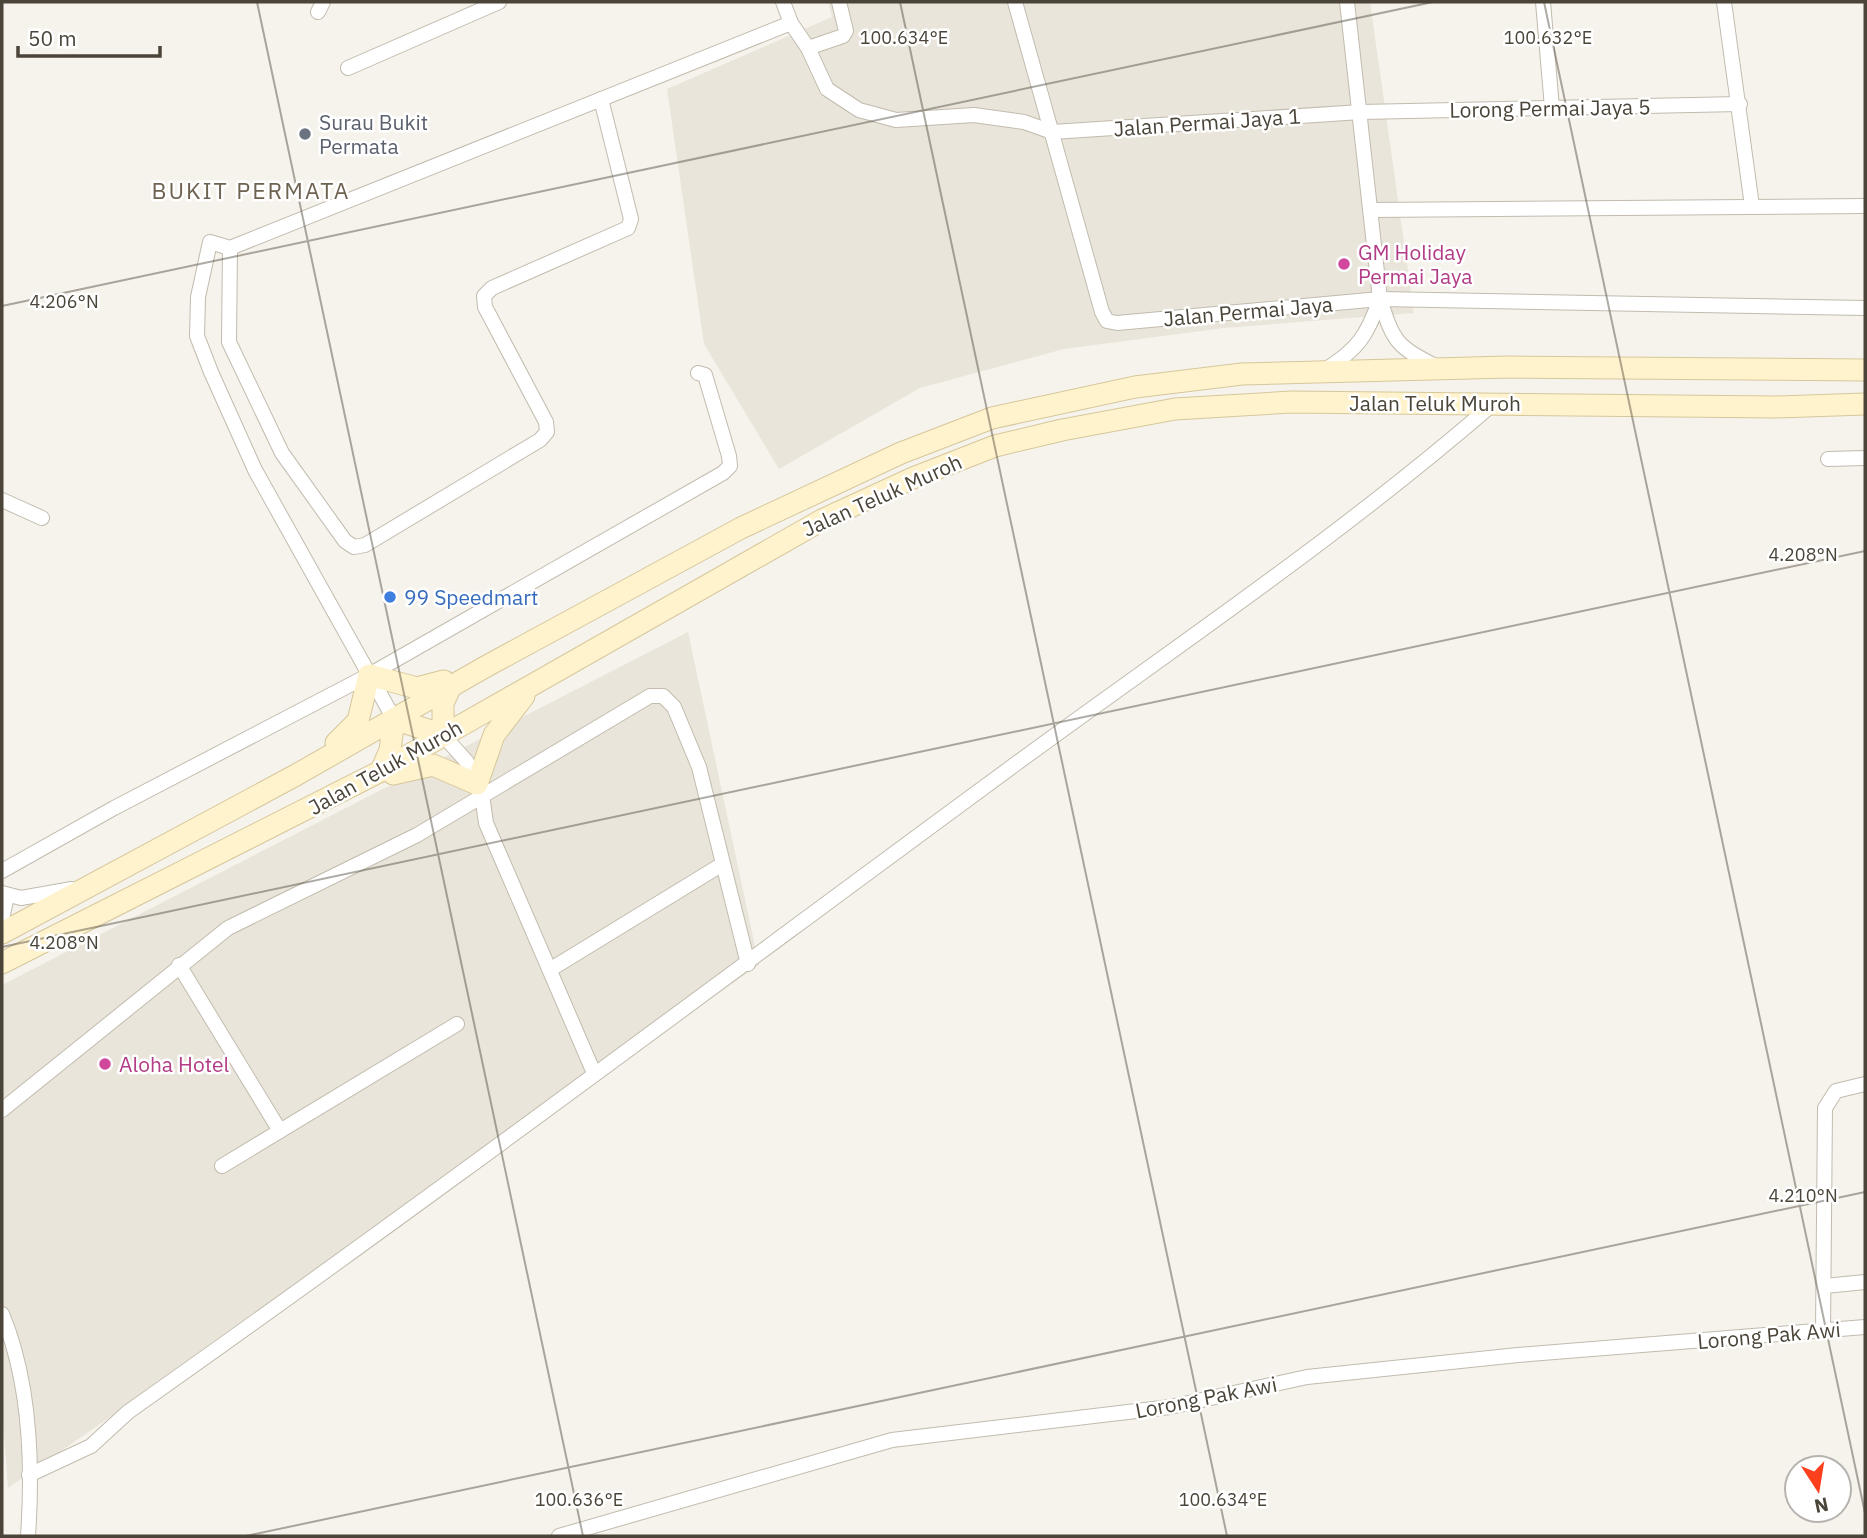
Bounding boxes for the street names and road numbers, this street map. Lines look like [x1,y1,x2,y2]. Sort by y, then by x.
street label: Lorong Permai Jaya 5 [1449,92,1651,124]
street label: Jalan Permai Jaya 1 [1112,101,1302,143]
street label: Jalan Permai Jaya [1162,290,1334,332]
street label: Jalan Teluk Muroh [1349,389,1521,417]
street label: Jalan Teluk Muroh [798,447,966,543]
street label: Jalan Teluk Muroh [303,713,467,821]
street label: Lorong Pak Awi [1696,1315,1842,1355]
street label: Lorong Pak Awi [1133,1370,1279,1424]

